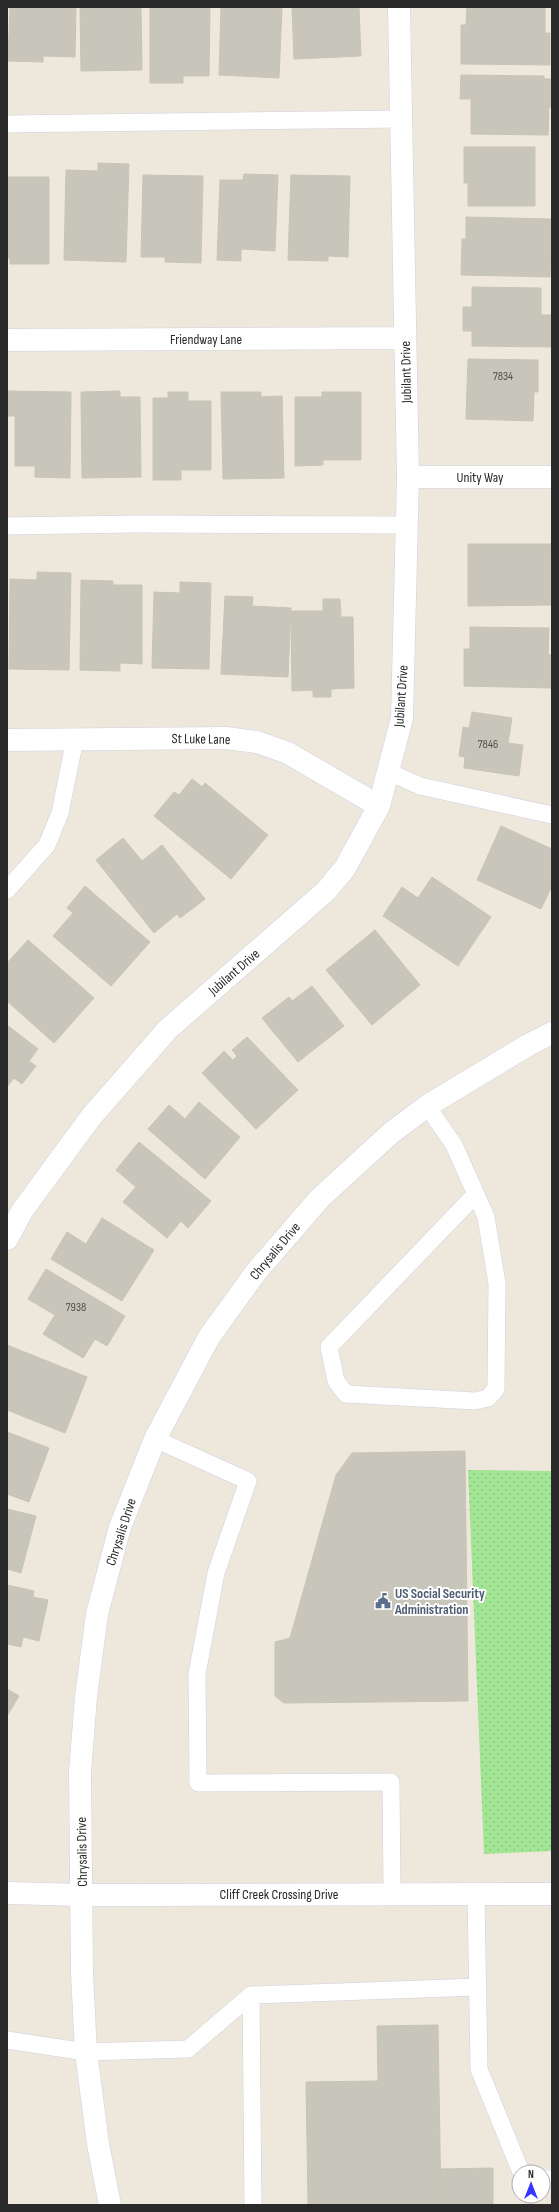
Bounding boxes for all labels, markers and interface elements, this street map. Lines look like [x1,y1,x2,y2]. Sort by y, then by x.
street label: Friendway Lane [170,331,242,348]
street label: Jubilant Drive [397,341,415,404]
house number: 7834 [493,369,513,384]
street label: Unity Way [457,469,504,486]
street label: Jubilant Drive [390,664,412,729]
street label: St Luke Lane [172,730,230,748]
house number: 7846 [478,737,498,752]
street label: Jubilant Drive [204,945,263,999]
street label: Chrysalis Drive [246,1219,304,1283]
house number: 7938 [66,1300,86,1315]
street label: Chrysalis Drive [102,1496,140,1568]
place label: US Social Security Administration [394,1585,485,1618]
public building icon: US Social Security Administration [374,1592,392,1610]
street label: Chrysalis Drive [73,1817,91,1887]
street label: Cliff Creek Crossing Drive [220,1886,339,1903]
north arrow [511,2164,551,2204]
text: N [528,2168,534,2181]

